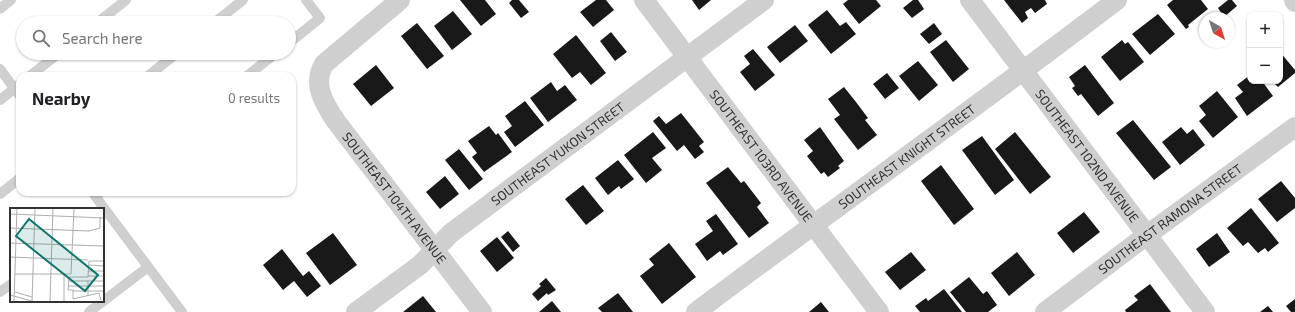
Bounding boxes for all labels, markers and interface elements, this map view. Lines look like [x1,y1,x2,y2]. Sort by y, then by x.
north arrow [1199,12,1235,48]
map controls [1247,12,1283,84]
button: + [1247,12,1283,48]
search box [16,16,296,60]
icon: search [30,27,52,49]
text: Search here [62,29,143,47]
button: − [1247,48,1283,84]
street label: SOUTHEAST 102ND AVENUE [1032,86,1143,225]
street label: SOUTHEAST 103RD AVENUE [706,87,816,225]
text: Nearby [32,88,90,108]
text: 0 results [228,90,280,106]
street label: SOUTHEAST YUKON STREET [488,98,628,209]
street label: SOUTHEAST KNIGHT STREET [835,101,979,212]
street label: SOUTHEAST 104TH AVENUE [339,129,450,267]
street label: SOUTHEAST RAMONA STREET [1095,160,1245,277]
inset map [10,208,104,302]

